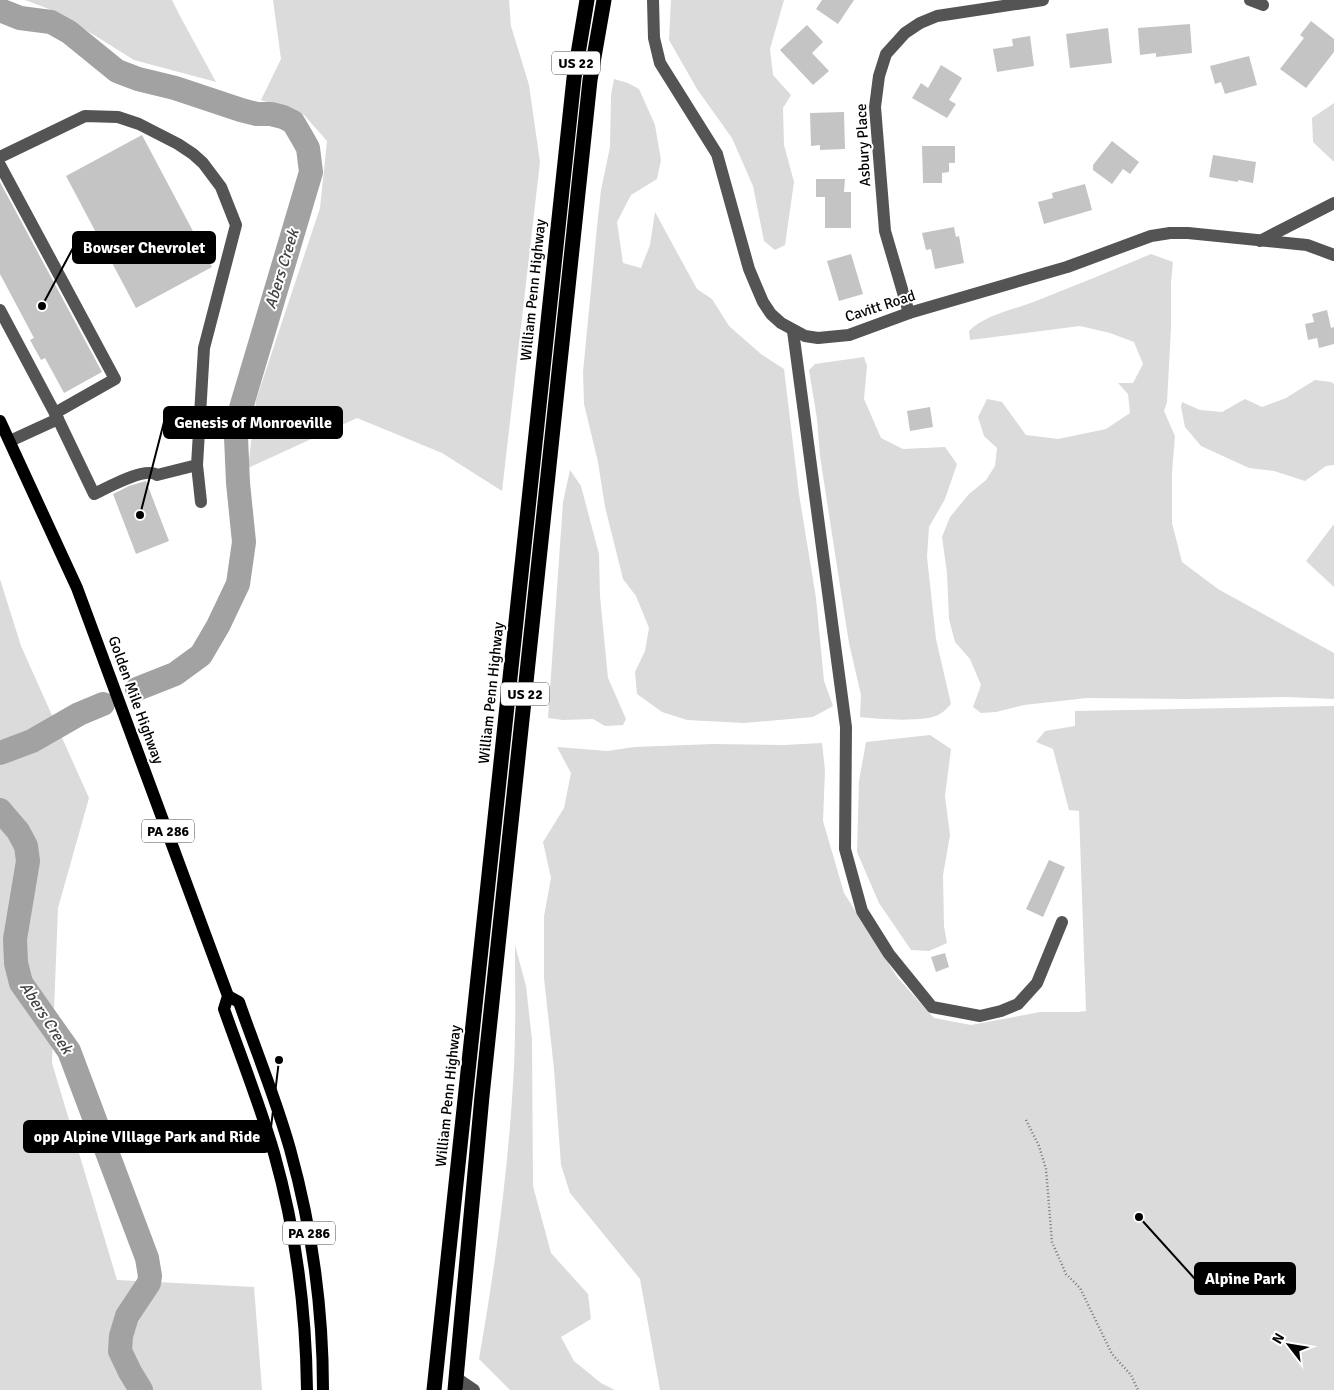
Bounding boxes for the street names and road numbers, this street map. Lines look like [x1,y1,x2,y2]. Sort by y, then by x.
road number: US 22 [552,52,600,74]
street label: Asbury Place [852,103,874,187]
street label: William Penn Highway [517,218,549,362]
street label: Cavitt Road [843,286,917,326]
street label: William Penn Highway [475,621,507,765]
street label: Golden Mile Highway [104,633,168,767]
road number: US 22 [501,682,549,706]
road number: PA 286 [142,819,194,842]
street label: William Penn Highway [432,1024,464,1168]
road number: PA 286 [283,1222,335,1244]

